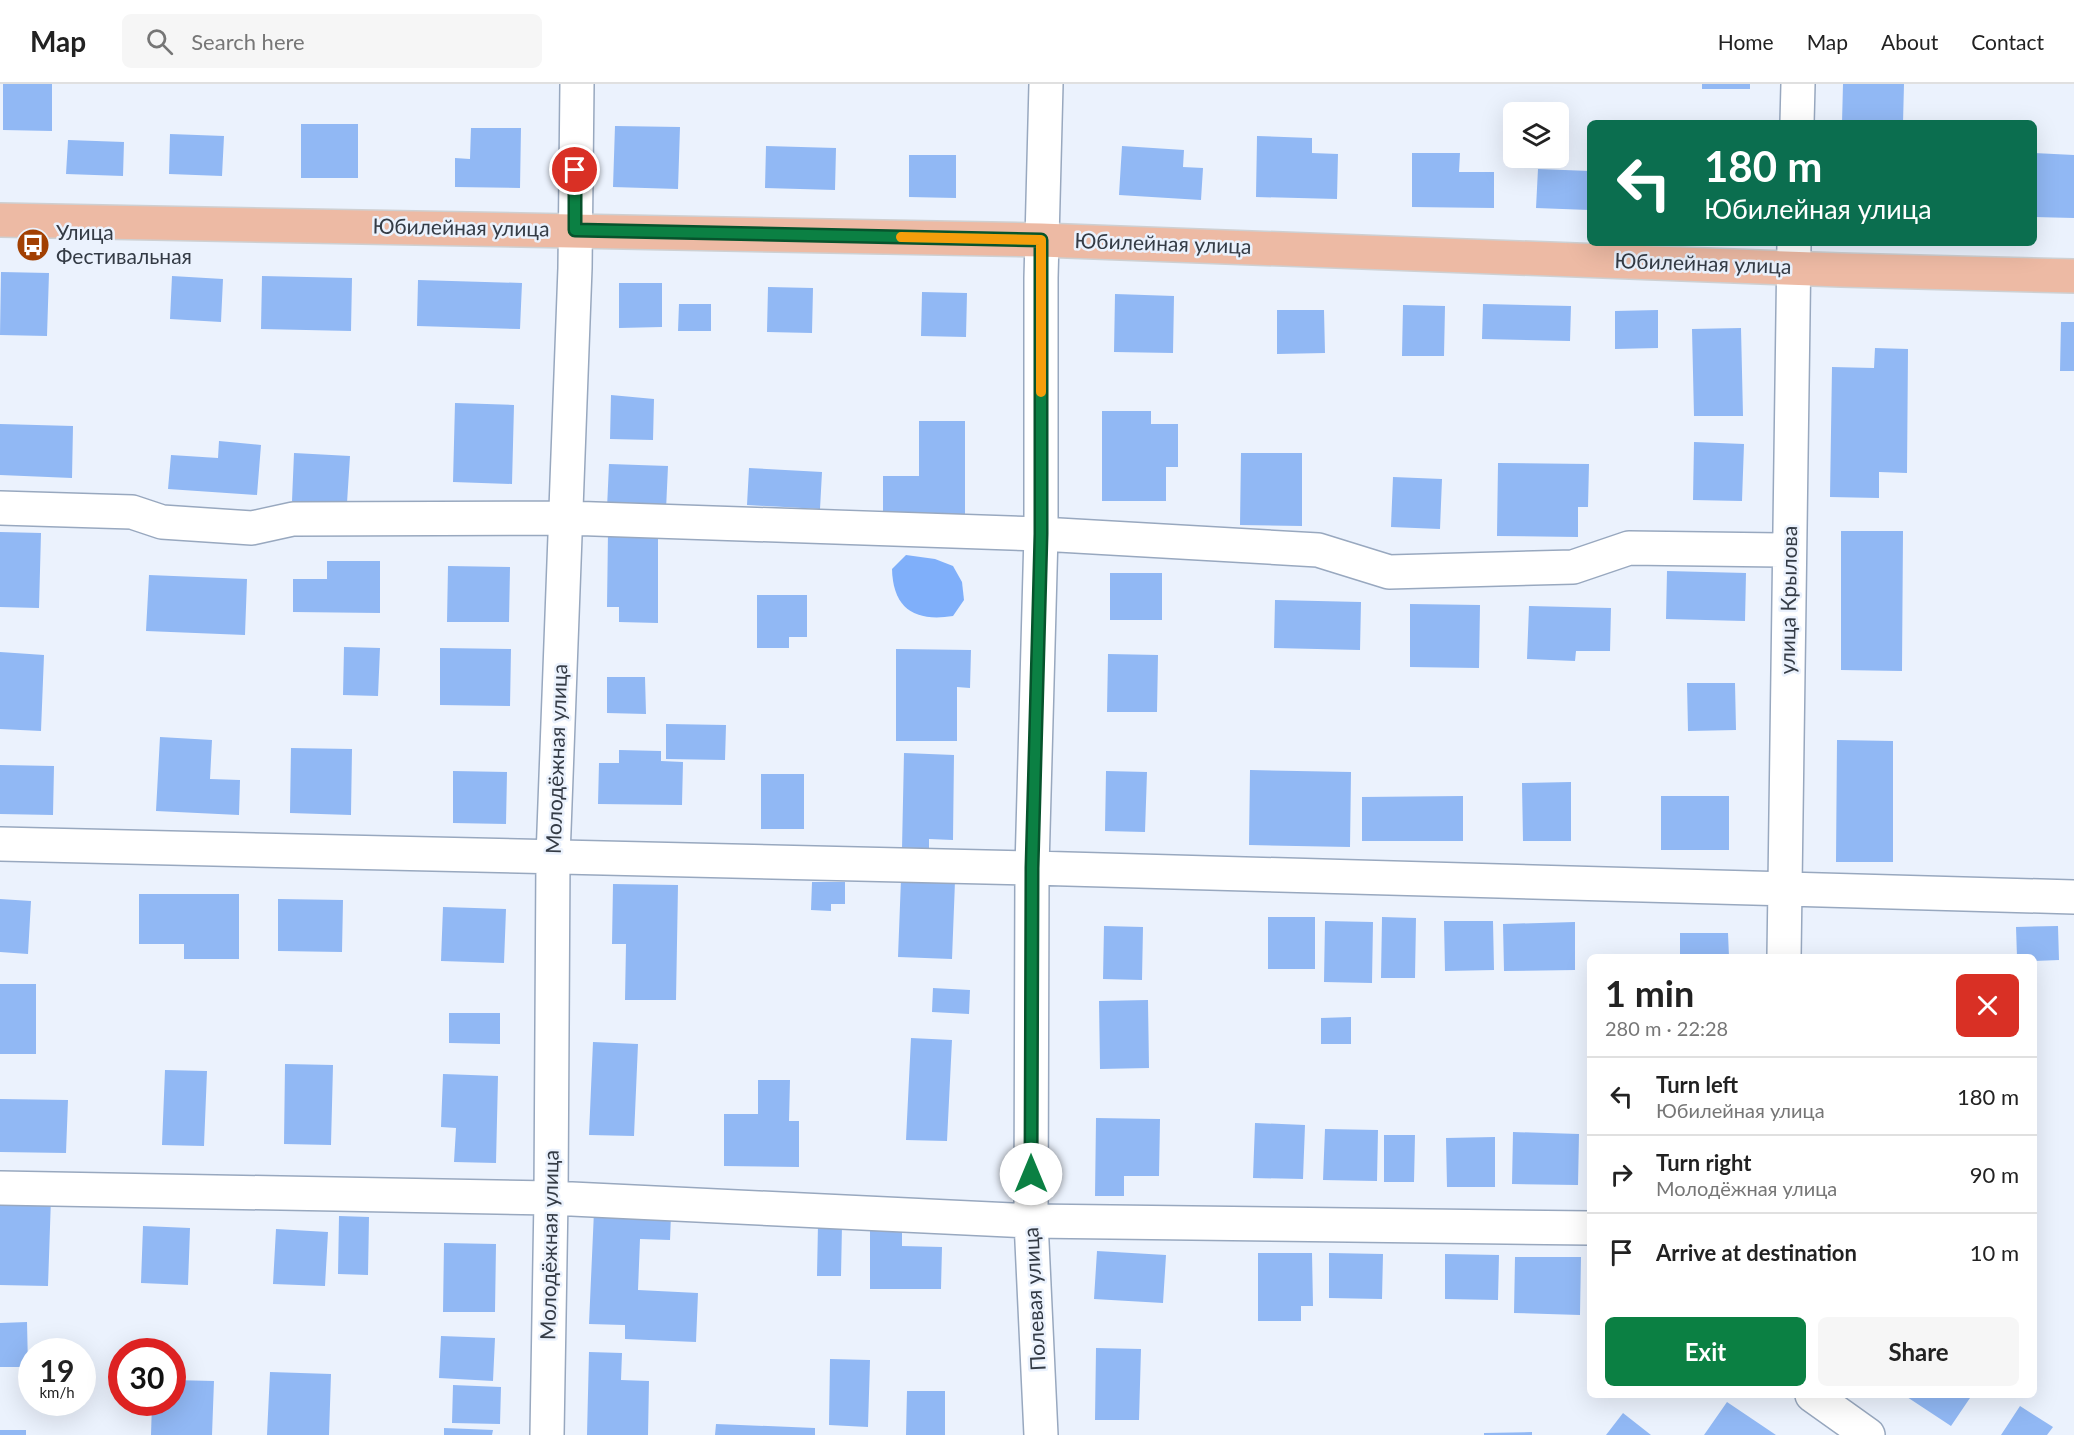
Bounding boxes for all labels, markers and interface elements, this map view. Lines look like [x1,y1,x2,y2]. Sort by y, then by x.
search box [122,14,542,68]
text: Map [30,24,86,58]
icon: search [143,25,176,58]
text: Search here [191,28,305,55]
text: Home [1718,29,1774,54]
text: Map [1807,29,1848,54]
text: About [1881,29,1938,54]
text: Contact [1971,29,2044,54]
map controls [1503,102,1569,168]
button: layers [1503,102,1569,168]
text: 180 m [1704,141,1822,191]
pin [549,144,600,195]
icon: left [1605,144,1683,222]
icon: arrive [558,153,591,186]
text: Юбилейная улица [1704,192,1932,225]
street label: Юбилейная улица [372,212,550,241]
place label: Улица Фестивальная [56,219,192,268]
bus stop icon: Улица Фестивальная [15,227,51,263]
street label: Юбилейная улица [1074,227,1252,258]
street label: Юбилейная улица [1614,247,1792,278]
street label: улица Крылова [1774,525,1801,675]
street label: Молодёжная улица [540,663,571,854]
text: 1 min [1605,971,1694,1015]
button: close [1956,974,2019,1037]
text: 280 m · 22:28 [1605,1016,1728,1040]
text: Turn left [1656,1071,1738,1098]
icon: left [1605,1080,1638,1113]
text: 180 m [1957,1083,2019,1110]
text: Юбилейная улица [1656,1098,1825,1122]
position arrow [999,1142,1063,1206]
text: Turn right [1656,1149,1751,1176]
street label: Молодёжная улица [534,1150,563,1340]
icon: right [1605,1158,1638,1191]
text: 90 m [1970,1161,2019,1188]
text: Молодёжная улица [1656,1176,1837,1200]
street label: Полевая улица [1017,1226,1050,1372]
icon: arrive [1605,1236,1638,1269]
text: Arrive at destination [1656,1239,1857,1266]
text: 10 m [1970,1239,2019,1266]
button: Exit [1605,1317,1806,1386]
button: Share [1818,1317,2019,1386]
speed limit sign: 30 [108,1338,186,1416]
text: 19 [40,1352,74,1388]
text: km/h [39,1383,75,1401]

